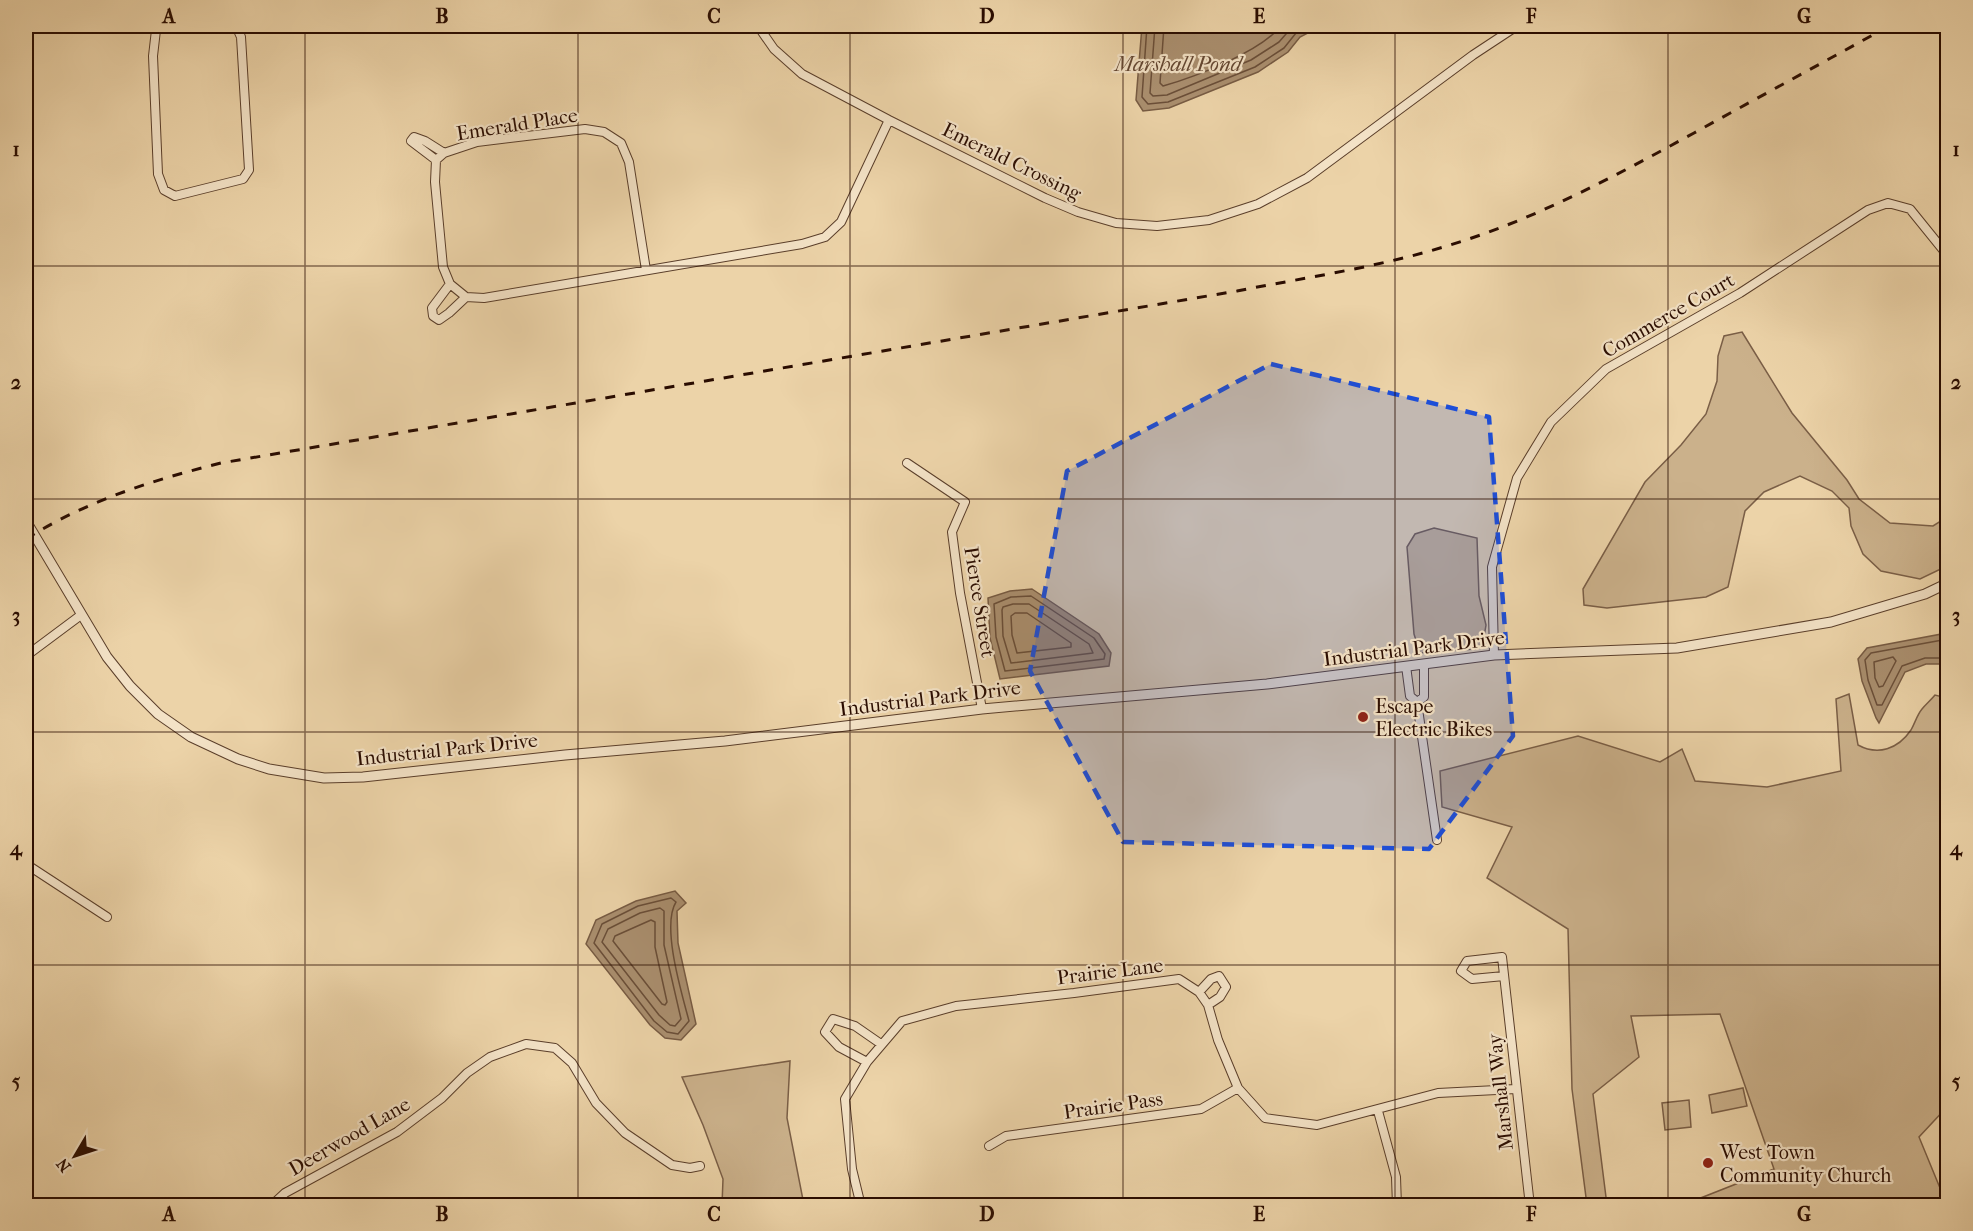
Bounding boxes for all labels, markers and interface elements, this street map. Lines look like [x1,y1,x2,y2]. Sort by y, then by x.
text: A [161,5,177,28]
text: B [435,5,449,28]
text: C [707,5,721,28]
text: D [979,5,995,28]
text: E [1253,5,1265,28]
text: F [1525,5,1537,28]
text: G [1797,5,1811,28]
water label: Marshall Pond [1113,52,1244,76]
street label: Emerald Place [455,104,579,145]
street label: Emerald Crossing [938,118,1085,205]
text: 1 [12,138,20,161]
text: 1 [1952,138,1960,161]
street label: Commerce Court [1598,268,1738,363]
text: 2 [11,371,21,394]
text: 2 [1951,371,1961,394]
street label: Pierce Street [959,545,1000,659]
text: 3 [12,604,20,627]
text: 3 [1952,604,1960,627]
street label: Industrial Park Drive [1322,626,1506,671]
street label: Industrial Park Drive [838,676,1022,721]
place label: Escape Electric Bikes [1375,695,1492,741]
marker: Escape Electric Bikes [1356,710,1370,724]
street label: Industrial Park Drive [355,729,539,770]
text: 4 [9,837,23,861]
text: 4 [1949,837,1963,861]
street label: Prairie Lane [1056,954,1165,989]
street label: Marshall Way [1483,1031,1518,1151]
text: 5 [12,1070,21,1093]
text: 5 [1952,1070,1961,1093]
street label: Prairie Pass [1062,1087,1164,1124]
street label: Deerwood Lane [284,1092,414,1180]
north arrow [45,1126,105,1186]
place label: West Town Community Church [1719,1141,1892,1187]
text: N [52,1154,75,1176]
marker: West Town Community Church [1701,1156,1715,1170]
text: A [161,1203,177,1226]
text: B [435,1203,449,1226]
text: C [707,1203,721,1226]
text: D [979,1203,995,1226]
text: E [1253,1203,1265,1226]
text: F [1525,1203,1537,1226]
text: G [1797,1203,1811,1226]

